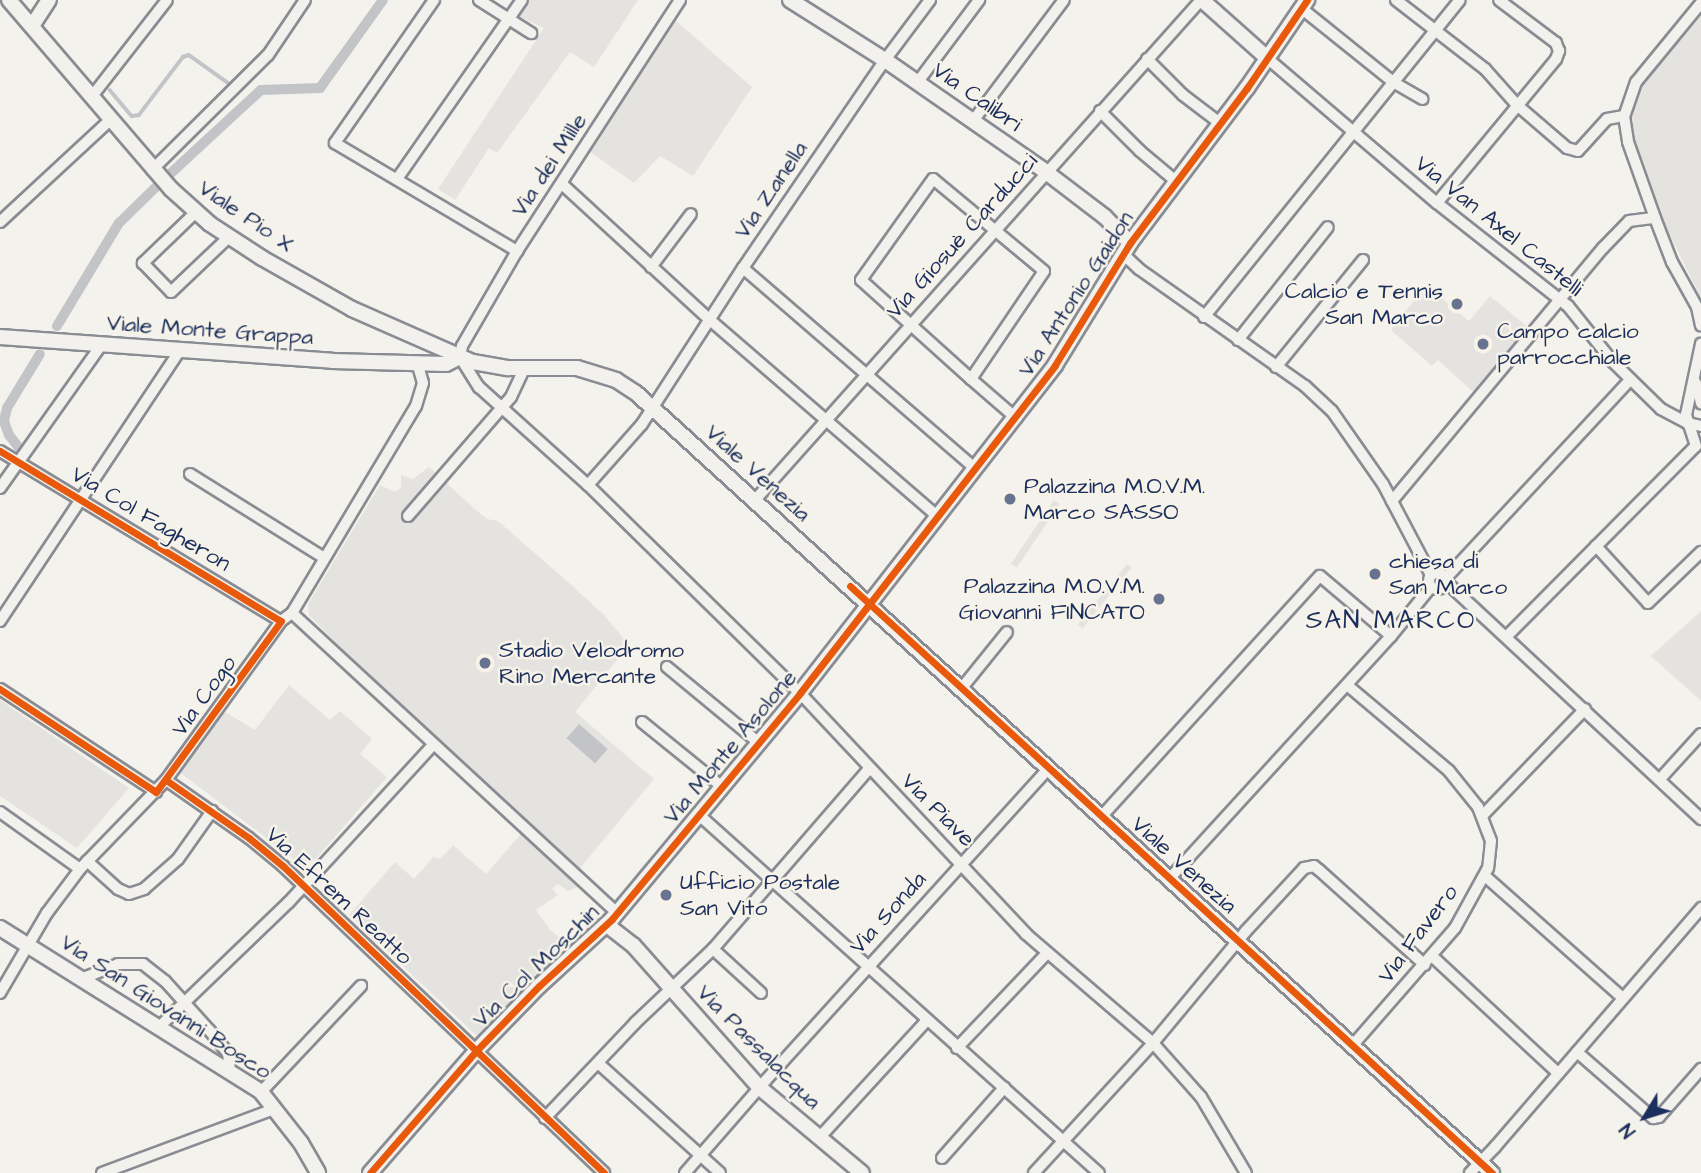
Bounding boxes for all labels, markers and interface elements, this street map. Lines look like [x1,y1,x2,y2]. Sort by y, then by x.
street label: Via Calibri [927,56,1027,138]
street label: Via dei Mille [505,108,593,222]
street label: Via Zanella [728,136,814,244]
street label: Via Giosuè Carducci [881,148,1043,324]
street label: Via Van Axel Castelli [1409,150,1589,302]
street label: Viale Pio X [193,174,299,258]
street label: Via Antonio Gaidon [1012,206,1140,382]
place label: Calcio e Tennis San Marco [1285,277,1443,331]
marker: Calcio e Tennis San Marco [1449,296,1465,312]
street label: Viale Monte Grappa [106,309,314,351]
place label: Campo calcio parrocchiale [1497,317,1639,371]
marker: Campo calcio parrocchiale [1475,336,1491,352]
street label: Viale Venezia [700,418,816,528]
street label: Via Col Fagheron [66,460,236,578]
place label: Palazzina M.O.V.M. Marco SASSO [1024,472,1205,526]
marker: Palazzina M.O.V.M. Marco SASSO [1002,491,1018,507]
place label: chiesa di San Marco [1389,547,1507,601]
marker: chiesa di San Marco [1367,566,1383,582]
place label: Palazzina M.O.V.M. Giovanni FINCATO [959,572,1145,626]
marker: Palazzina M.O.V.M. Giovanni FINCATO [1151,591,1167,607]
district label: SAN MARCO [1307,605,1475,637]
place label: Stadio Velodromo Rino Mercante [499,636,684,690]
street label: Via Cogo [166,650,242,742]
marker: Stadio Velodromo Rino Mercante [477,655,493,671]
street label: Via Monte Asolone [657,664,803,830]
street label: Via Piave [895,767,981,853]
street label: Viale Venezia [1126,810,1242,920]
street label: Via Efrem Reatto [260,821,418,971]
street label: Via Sonda [844,866,932,960]
place label: Ufficio Postale San Vito [680,868,840,922]
street label: Via Favero [1372,879,1464,989]
marker: Ufficio Postale San Vito [658,887,674,903]
street label: Via Col Moschin [467,899,605,1033]
street label: Via San Giovanni Bosco [55,928,277,1086]
street label: Via Passalacqua [691,979,827,1115]
north arrow [1610,1082,1680,1152]
text: N [1614,1117,1642,1143]

